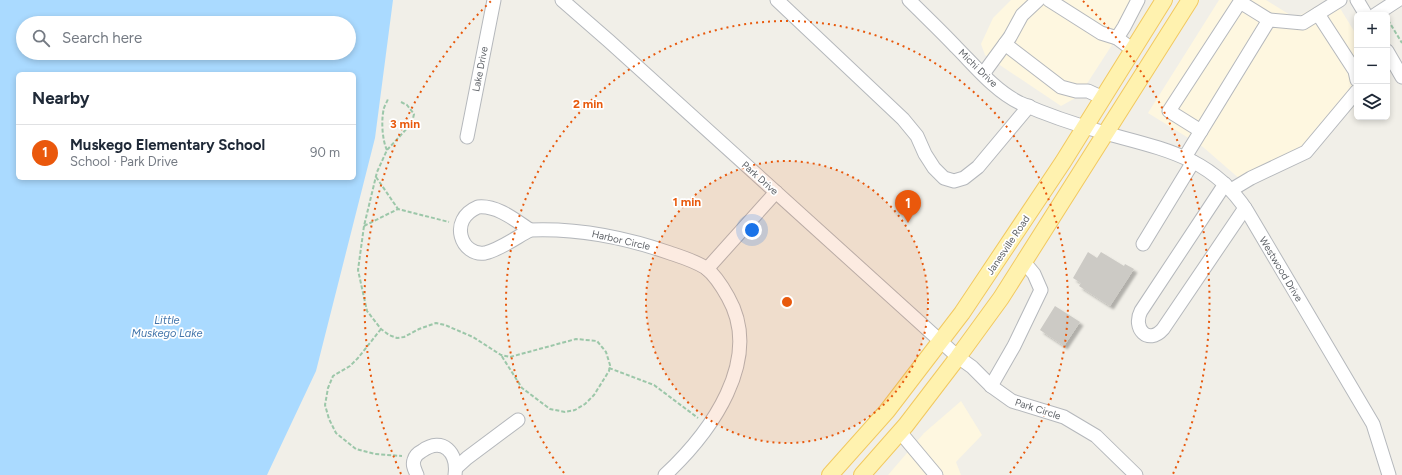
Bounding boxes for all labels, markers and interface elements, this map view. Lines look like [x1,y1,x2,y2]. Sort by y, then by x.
map controls [1354,12,1390,120]
button: + [1354,12,1390,48]
search box [16,16,356,60]
icon: search [30,27,52,49]
text: Search here [62,29,142,47]
street label: Lake Drive [469,45,491,93]
street label: Michi Drive [956,46,1001,90]
button: − [1354,48,1390,84]
button: layers [1354,84,1390,120]
text: Nearby [32,88,90,108]
text: 2 min [573,97,603,111]
text: 3 min [390,117,420,131]
text: Muskego Elementary School [70,136,265,154]
text: 1 [42,145,48,160]
text: 90 m [310,145,340,160]
text: School · Park Drive [70,154,178,169]
street label: Park Drive [739,158,781,198]
pin: 1 [895,190,921,223]
text: 1 min [673,195,701,209]
street label: Janesville Road [983,213,1033,277]
your location [742,220,762,240]
street label: Harbor Circle [591,227,652,253]
street label: Westwood Drive [1256,234,1306,304]
centre of rings [780,295,794,309]
water label: Little Muskego Lake [132,314,202,340]
street label: Park Circle [1013,395,1063,423]

